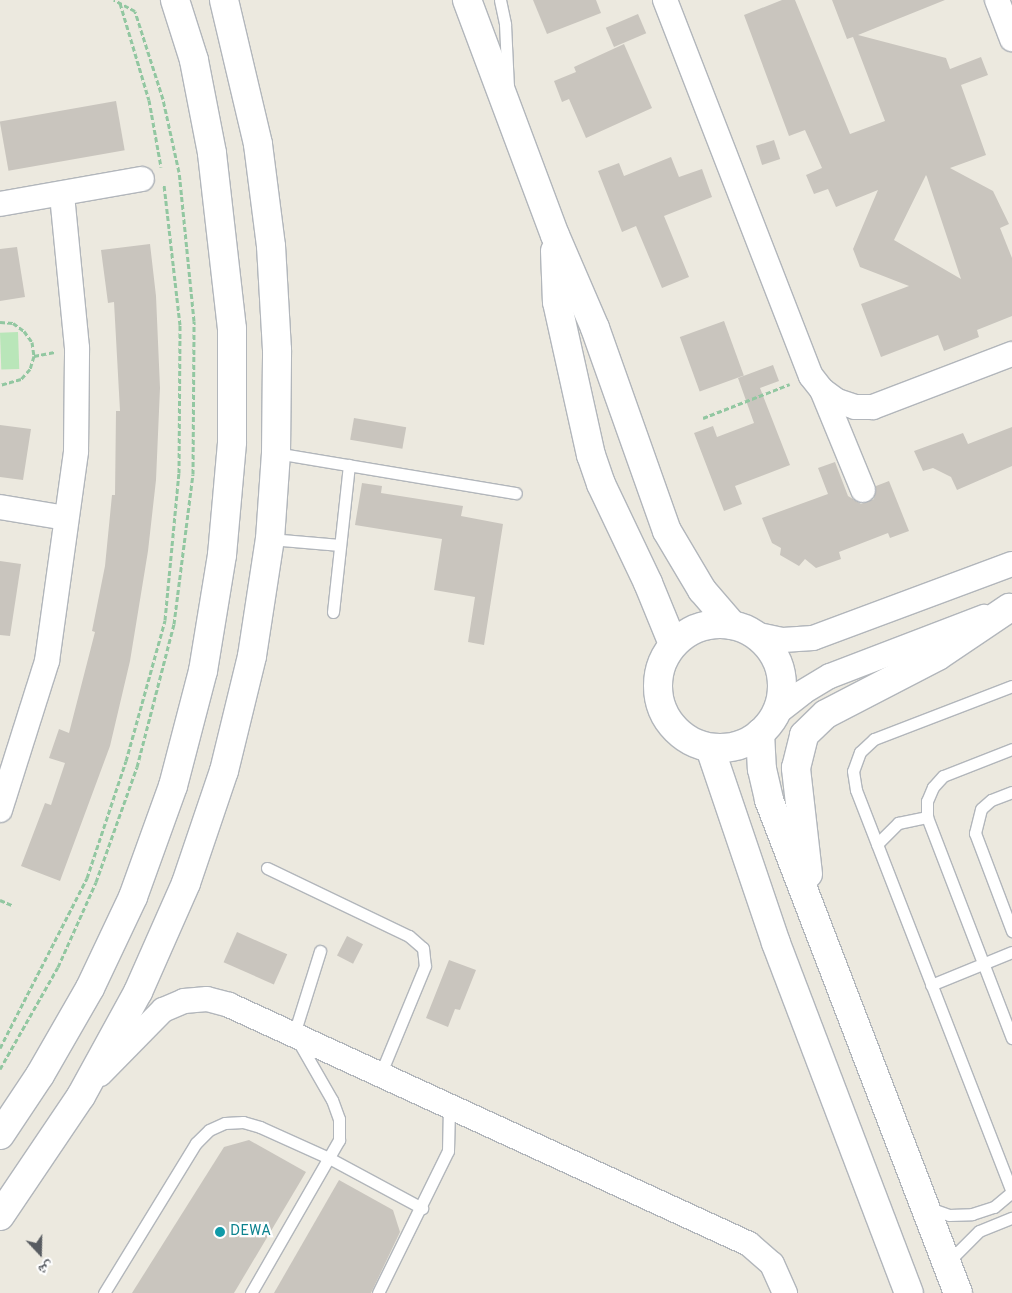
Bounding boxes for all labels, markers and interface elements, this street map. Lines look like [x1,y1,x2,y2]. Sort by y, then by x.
place label: DEWA [230,1223,271,1241]
marker: DEWA [214,1226,226,1238]
north arrow [15,1228,65,1278]
text: ش [36,1257,56,1278]

